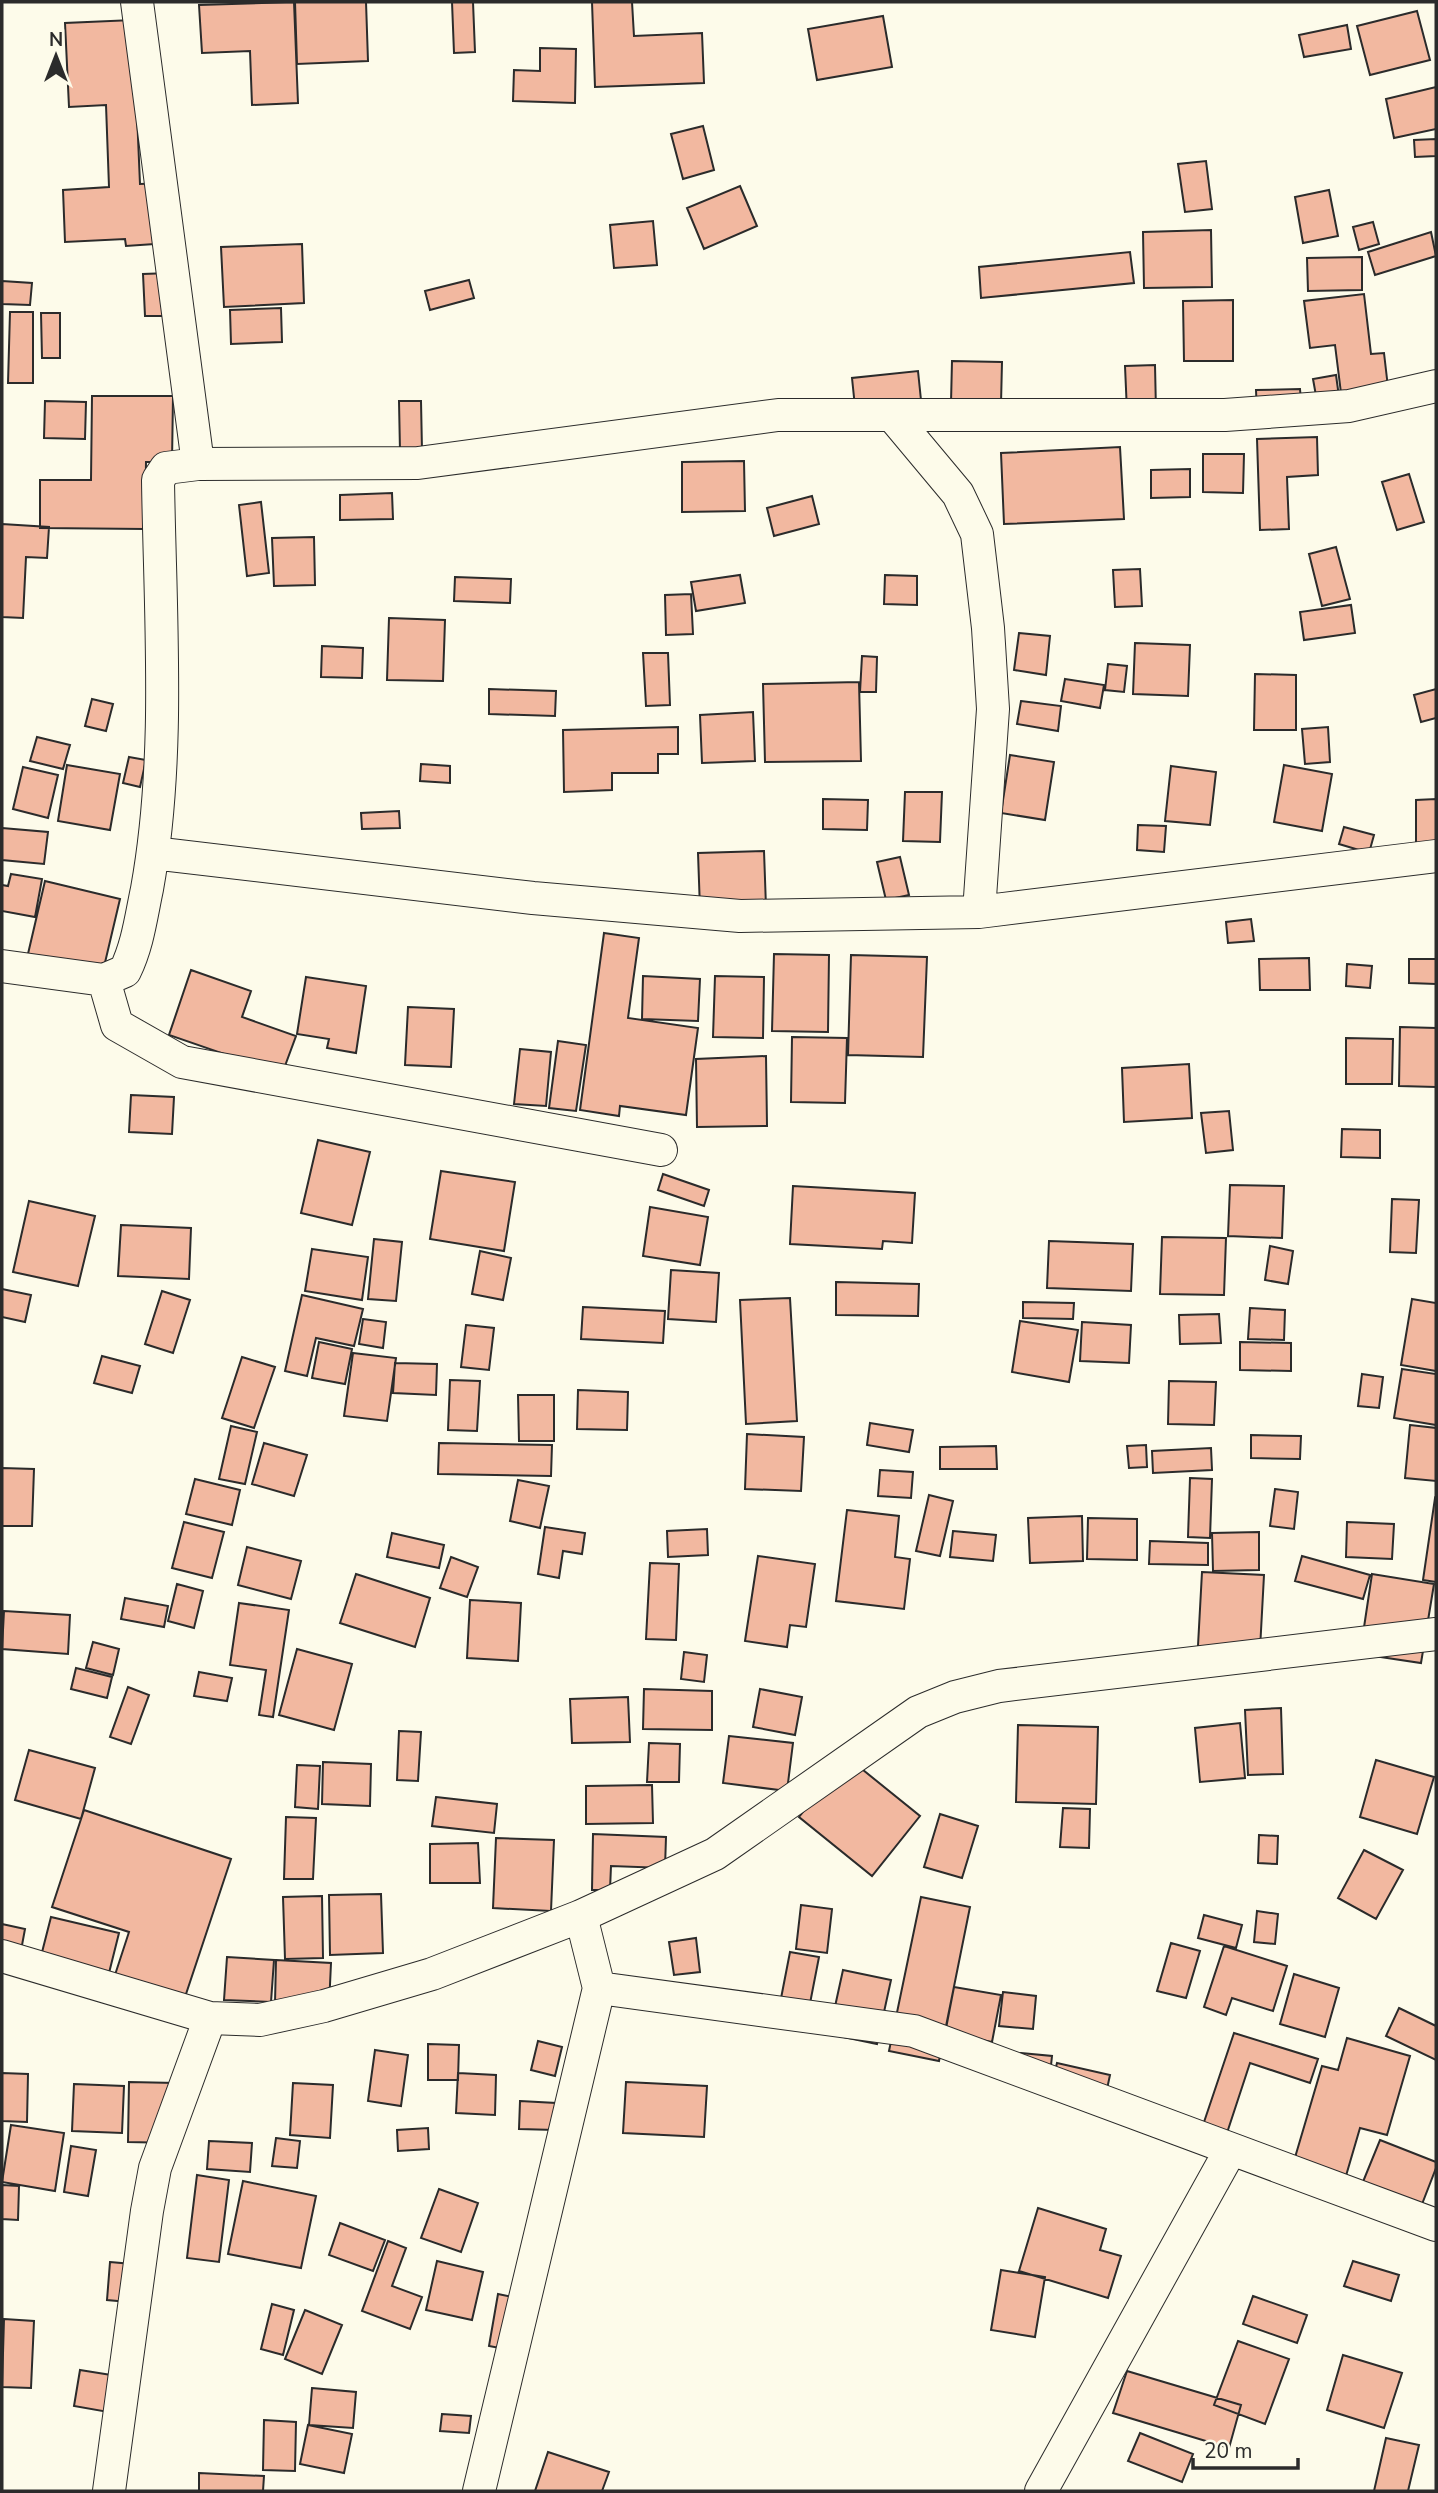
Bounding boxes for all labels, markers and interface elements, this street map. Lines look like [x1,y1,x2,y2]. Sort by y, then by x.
north arrow [21,21,91,91]
text: N [49,27,63,53]
scale bar [1193,2426,1298,2470]
text: 20 m [1204,2437,1253,2465]

